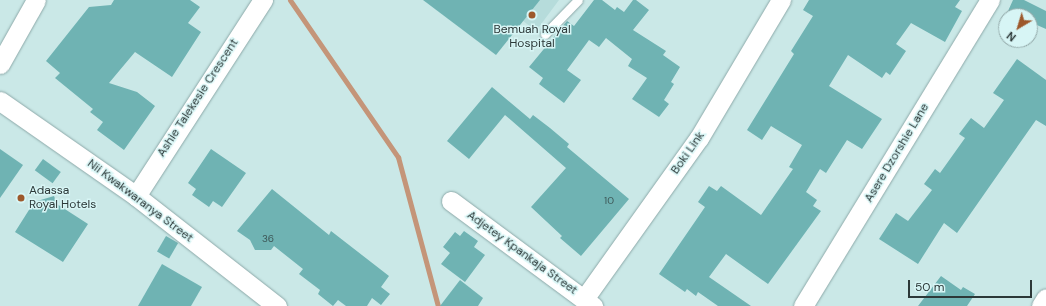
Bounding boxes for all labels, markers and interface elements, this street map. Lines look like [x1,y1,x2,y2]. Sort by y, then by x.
north arrow [998,8,1038,48]
marker: Bemuah Royal Hospital [526,9,538,21]
place label: Bemuah Royal Hospital [493,23,571,51]
text: N [1004,29,1019,45]
street label: Ashie Talekesie Crescent [154,36,242,160]
street label: Asere Dzorshie Lane [862,101,932,205]
street label: Boki Link [668,129,708,177]
street label: Nii Kwakwaranya Street [84,157,196,245]
place label: Adassa Royal Hotels [29,184,96,212]
marker: Adassa Royal Hotels [16,193,26,203]
house number: 10 [604,195,614,207]
street label: Adjetey Kpankaja Street [464,208,580,298]
house number: 36 [262,233,274,245]
scale bar [910,272,1034,298]
text: 50 m [915,279,944,295]

